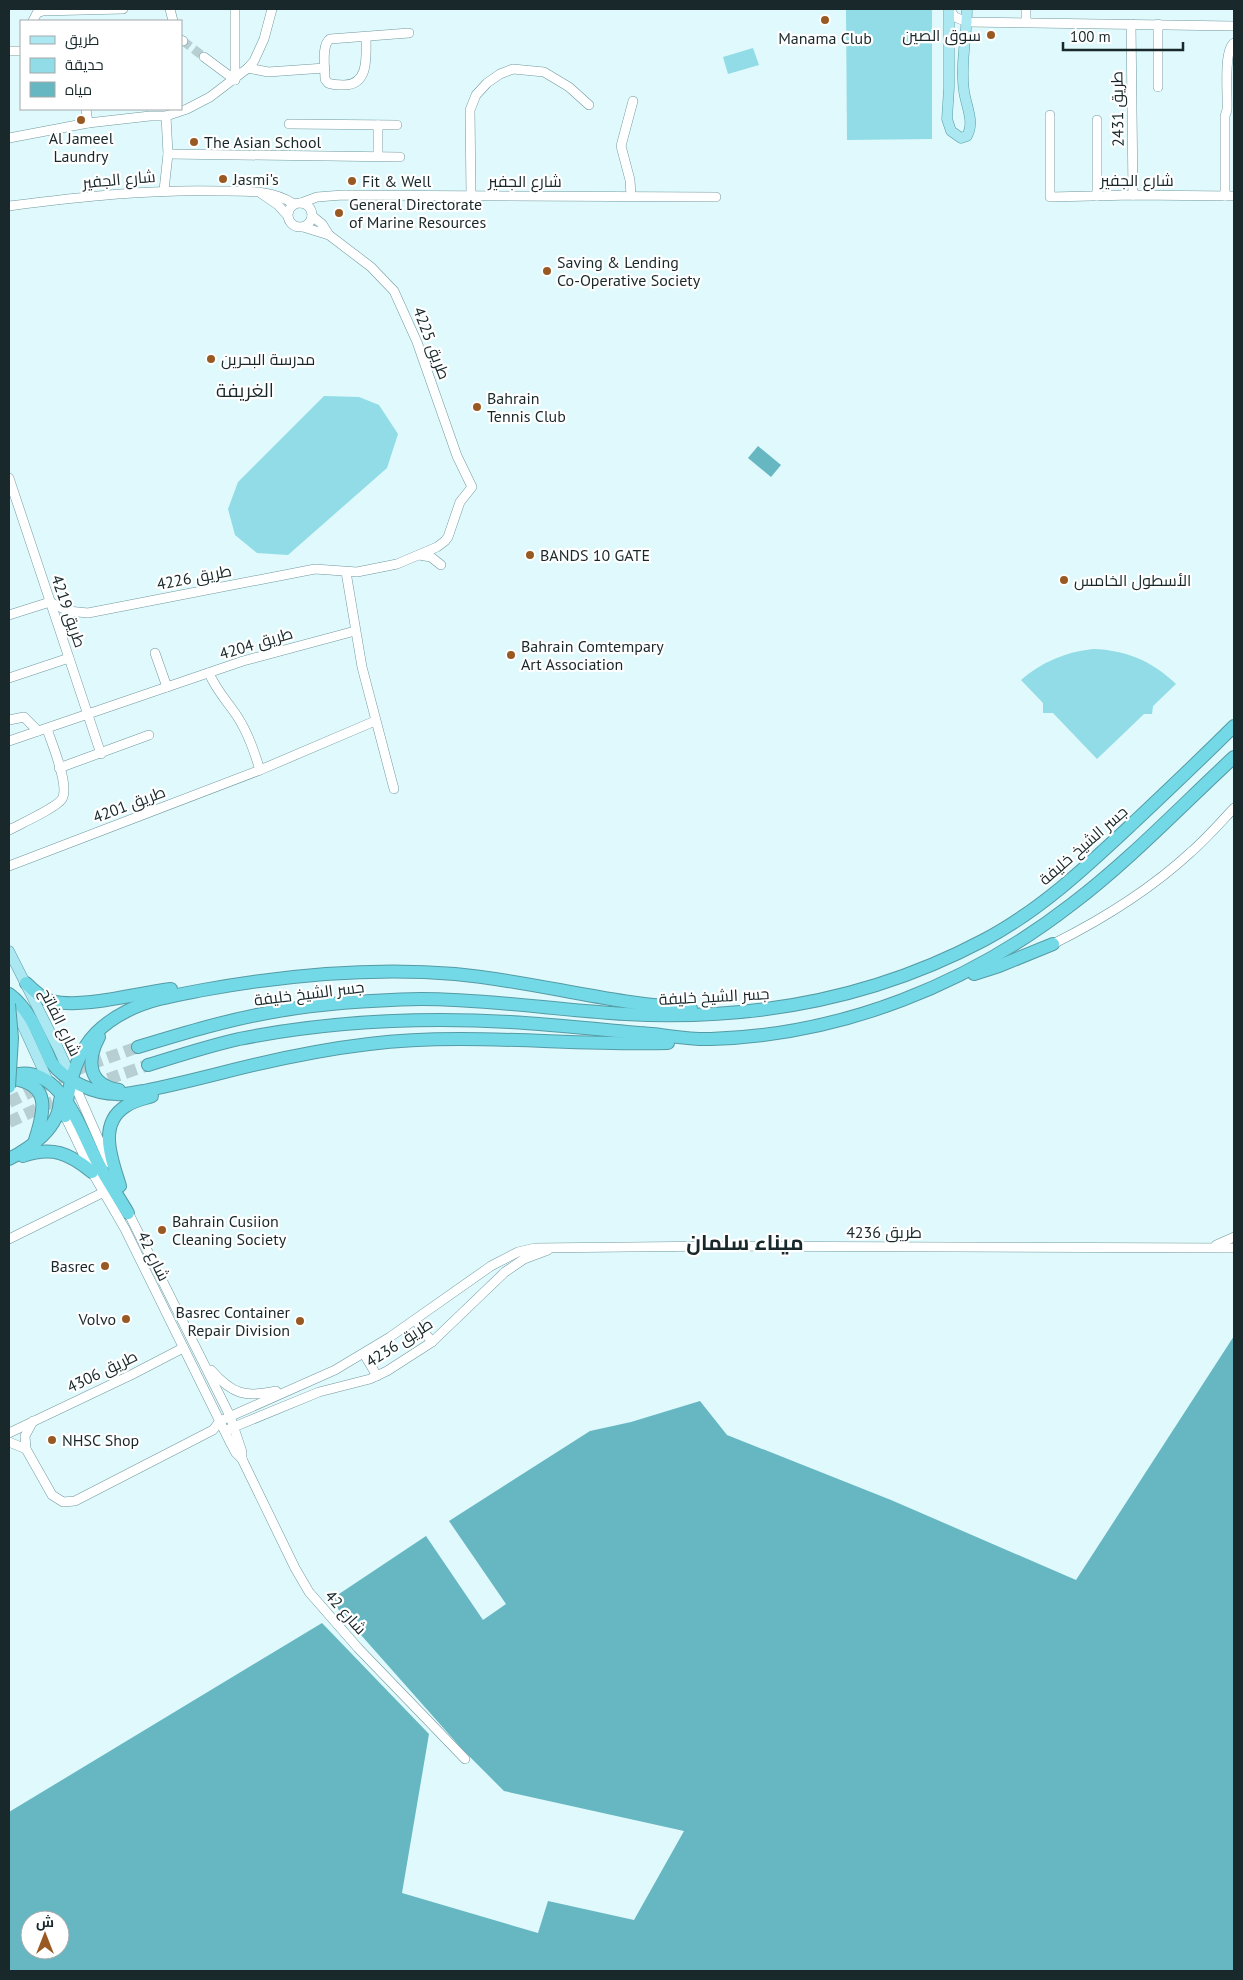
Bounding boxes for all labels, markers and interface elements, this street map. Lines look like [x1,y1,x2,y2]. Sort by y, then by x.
marker: Manama Club [819,14,831,26]
legend [20,20,182,110]
scale bar [1063,20,1183,52]
place label: سوق الصين [902,25,981,46]
text: 100 m [1070,27,1111,46]
place label: Manama Club [778,28,872,48]
marker: سوق الصين [985,29,997,41]
text: طريق [65,30,99,50]
text: حديقة [65,55,104,74]
street label: طريق 2431 [1106,71,1129,147]
text: مياه [65,80,92,99]
marker: Al Jameel Laundry [75,114,87,126]
place label: Al Jameel Laundry [49,128,114,166]
place label: The Asian School [204,132,321,152]
marker: The Asian School [188,136,200,148]
street label: شارع الجفير [81,166,157,194]
place label: Jasmi's [232,169,279,189]
street label: شارع الجفير [1099,170,1174,192]
place label: Fit & Well [362,171,432,191]
street label: شارع الجفير [487,171,562,193]
marker: Jasmi's [217,173,229,185]
marker: Fit & Well [346,175,358,187]
place label: General Directorate of Marine Resources [349,194,486,232]
marker: General Directorate of Marine Resources [333,207,345,219]
place label: Saving & Lending Co-Operative Society [557,252,701,290]
marker: Saving & Lending Co-Operative Society [541,265,553,277]
street label: طريق 4225 [408,304,455,382]
place label: مدرسة البحرين [221,349,315,370]
marker: مدرسة البحرين [205,353,217,365]
district label: الغريفة [216,378,274,402]
place label: Bahrain Tennis Club [487,388,566,426]
marker: Bahrain Tennis Club [471,401,483,413]
place label: BANDS 10 GATE [540,545,650,565]
marker: BANDS 10 GATE [524,549,536,561]
street label: طريق 4226 [155,560,233,595]
place label: الأسطول الخامس [1074,570,1191,591]
street label: طريق 4219 [46,572,91,650]
marker: الأسطول الخامس [1058,574,1070,586]
street label: طريق 4204 [217,622,295,665]
place label: Bahrain Comtempary Art Association [521,636,664,674]
marker: Bahrain Comtempary Art Association [505,649,517,661]
street label: طريق 4201 [90,781,168,828]
street label: جسر الشيخ خليفة [1035,801,1133,890]
street label: جسر الشيخ خليفة [253,976,366,1012]
street label: جسر الشيخ خليفة [658,983,770,1011]
street label: شارع الفاتح [34,985,86,1060]
place label: Bahrain Cusiion Cleaning Society [172,1211,287,1249]
street label: طريق 4236 [846,1222,922,1243]
marker: Bahrain Cusiion Cleaning Society [156,1224,168,1236]
street label: شارع 42 [132,1228,175,1285]
district label: ميناء سلمان [686,1229,804,1256]
place label: Basrec [50,1256,95,1276]
marker: Basrec [99,1260,111,1272]
place label: Basrec Container Repair Division [176,1302,291,1340]
place label: Volvo [77,1309,116,1329]
marker: Volvo [120,1313,132,1325]
street label: طريق 4236 [362,1313,437,1372]
marker: Basrec Container Repair Division [294,1315,306,1327]
street label: طريق 4306 [64,1345,141,1397]
place label: NHSC Shop [62,1430,139,1450]
marker: NHSC Shop [46,1434,58,1446]
street label: شارع 42 [319,1586,371,1640]
north arrow [20,1910,70,1960]
text: ش [36,1913,54,1931]

